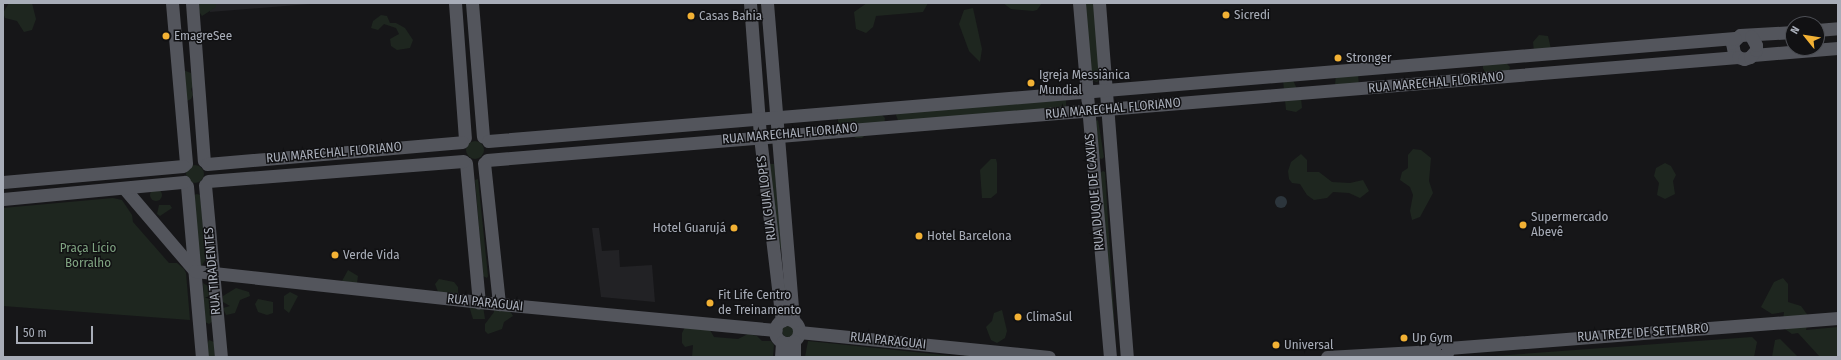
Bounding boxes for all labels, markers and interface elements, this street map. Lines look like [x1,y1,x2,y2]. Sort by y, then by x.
place label: Sicredi [1234,7,1270,23]
place label: Casas Bahia [699,8,762,24]
marker: Sicredi [1221,10,1231,20]
marker: Casas Bahia [686,11,696,21]
north arrow [1785,16,1825,56]
text: N [1788,24,1802,36]
place label: EmagreSee [174,28,232,44]
marker: EmagreSee [161,31,171,41]
place label: Stronger [1346,50,1391,66]
marker: Stronger [1333,53,1343,63]
place label: Igreja Messiânica Mundial [1039,68,1130,99]
street label: RUA MARECHAL FLORIANO [1368,69,1504,97]
marker: Igreja Messiânica Mundial [1026,78,1036,88]
street label: RUA MARECHAL FLORIANO [1045,95,1181,123]
street label: RUA MARECHAL FLORIANO [722,120,858,148]
street label: RUA DUQUE DE CAXIAS [1082,133,1108,251]
street label: RUA MARECHAL FLORIANO [266,139,402,167]
street label: RUA GUIA LOPES [754,155,780,241]
place label: Supermercado Abevê [1531,210,1608,241]
place label: Hotel Guarujá [653,220,726,236]
marker: Supermercado Abevê [1518,220,1528,230]
marker: Hotel Guarujá [729,223,739,233]
street label: RUA TIRADENTES [201,227,225,315]
place label: Hotel Barcelona [927,228,1011,244]
marker: Hotel Barcelona [914,231,924,241]
park label: Praça Lício Borralho [60,241,116,272]
place label: Verde Vida [343,247,400,263]
marker: Verde Vida [330,250,340,260]
place label: Fit Life Centro de Treinamento [718,288,801,319]
street label: RUA PARAGUAI [446,291,524,315]
marker: Fit Life Centro de Treinamento [705,298,715,308]
place label: ClimaSul [1026,309,1072,325]
marker: ClimaSul [1013,312,1023,322]
scale bar [18,318,95,344]
street label: RUA TREZE DE SETEMBRO [1577,321,1709,345]
text: 50 m [23,326,47,340]
street label: RUA PARAGUAI [849,329,927,353]
place label: Up Gym [1412,330,1453,346]
marker: Up Gym [1399,333,1409,343]
place label: Universal [1284,337,1333,353]
marker: Universal [1271,340,1281,350]

